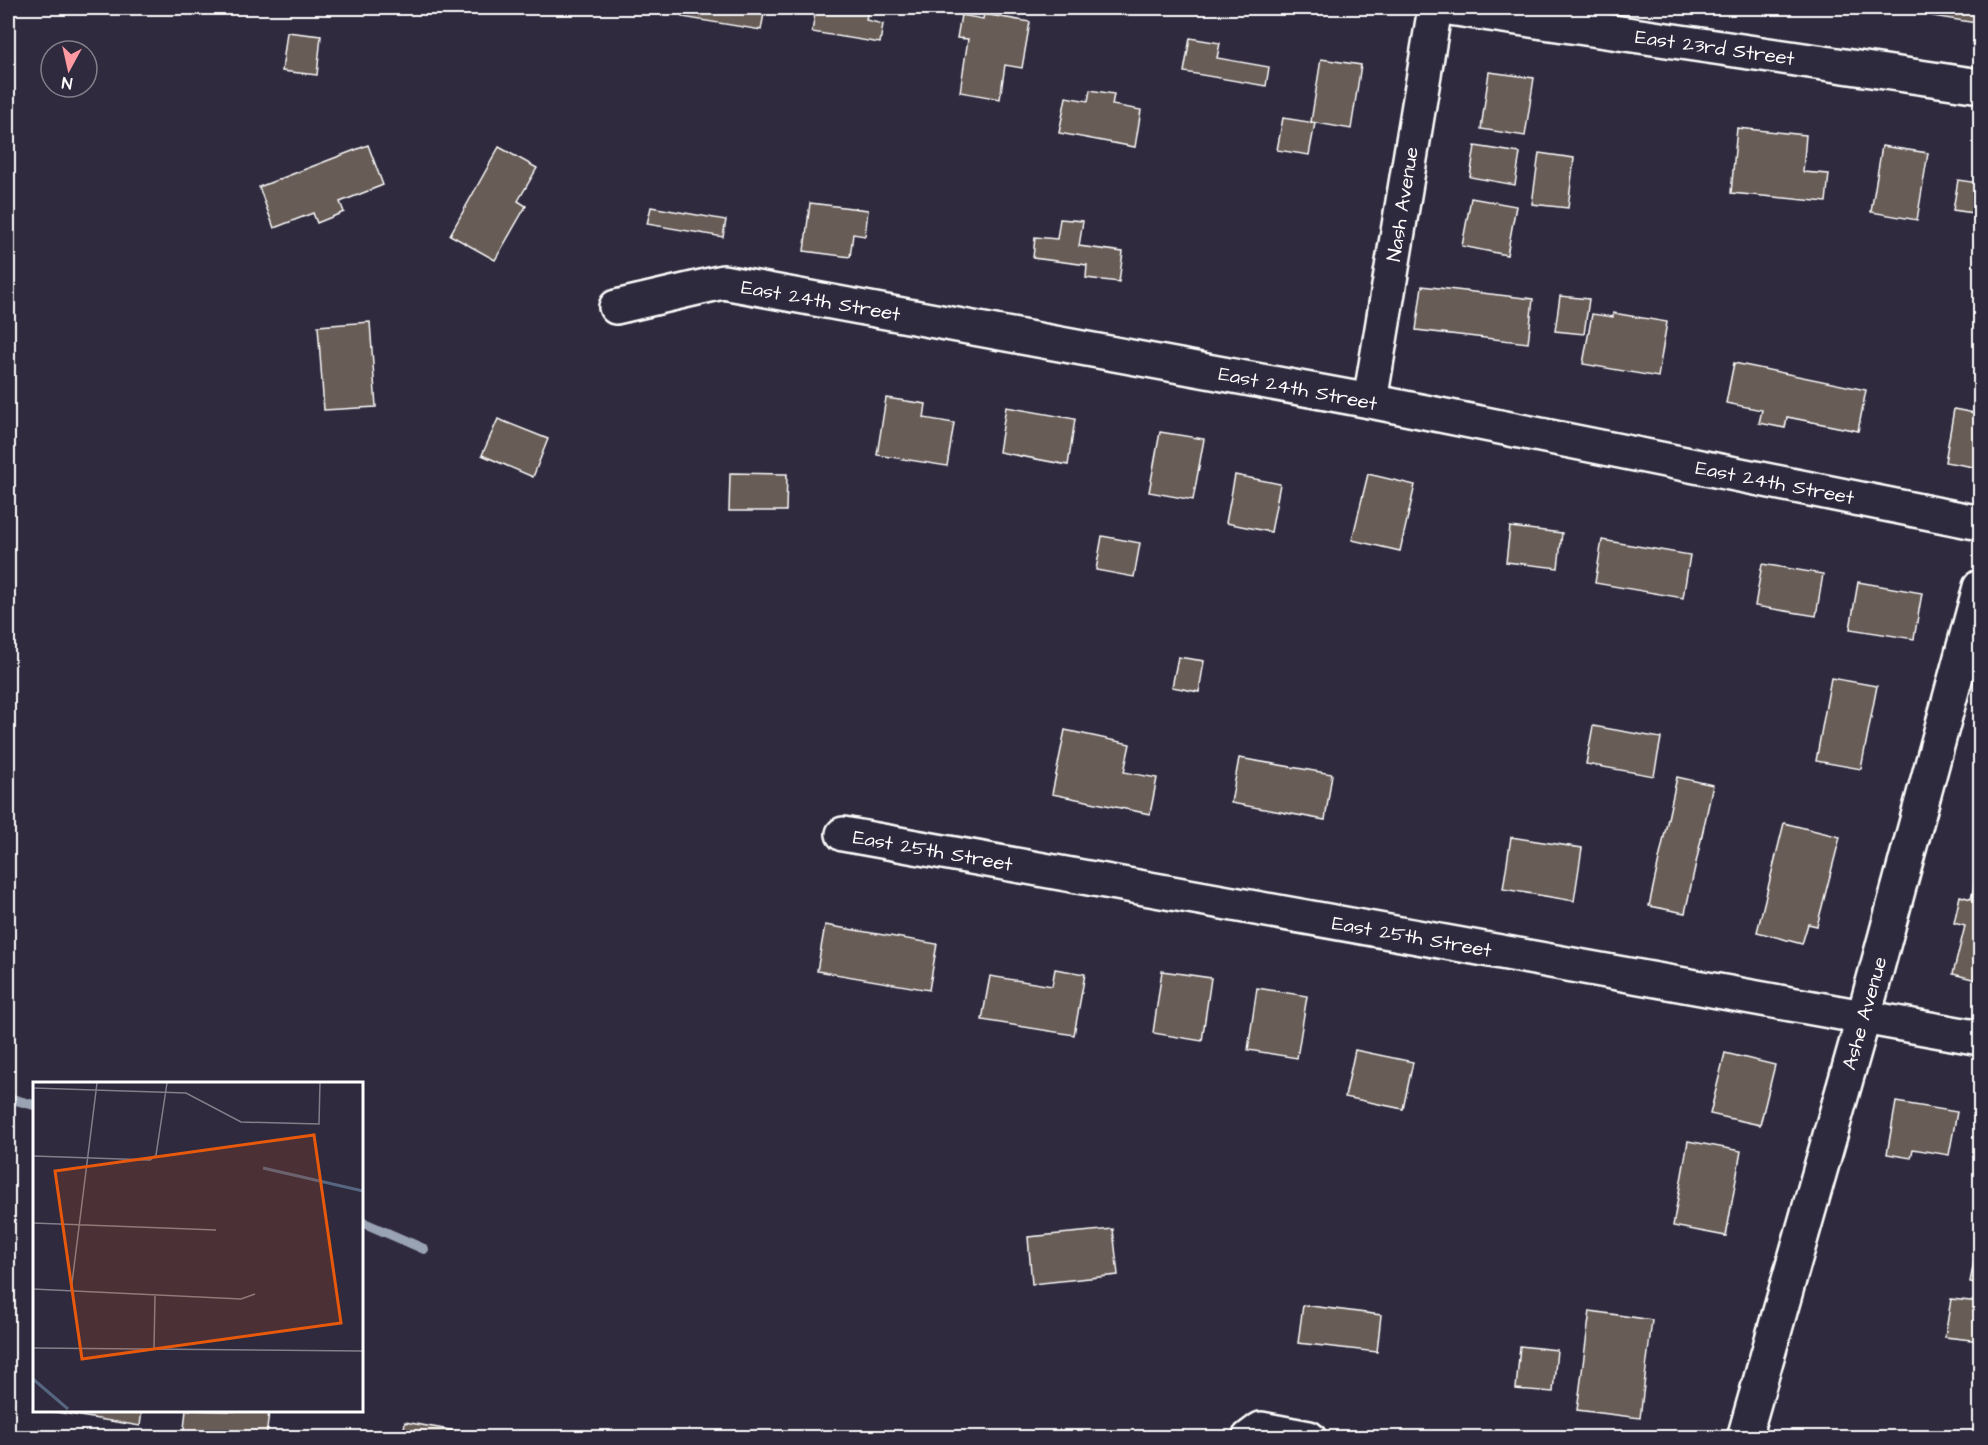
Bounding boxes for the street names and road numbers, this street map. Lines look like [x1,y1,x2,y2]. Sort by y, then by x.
street label: East 23rd Street [1633,23,1796,73]
street label: Nash Avenue [1380,145,1426,263]
street label: East 24th Street [739,273,902,329]
street label: East 24th Street [1216,360,1379,418]
street label: East 24th Street [1693,454,1856,512]
street label: East 25th Street [851,823,1015,879]
street label: East 25th Street [1330,909,1494,965]
street label: Ashe Avenue [1835,953,1895,1073]

